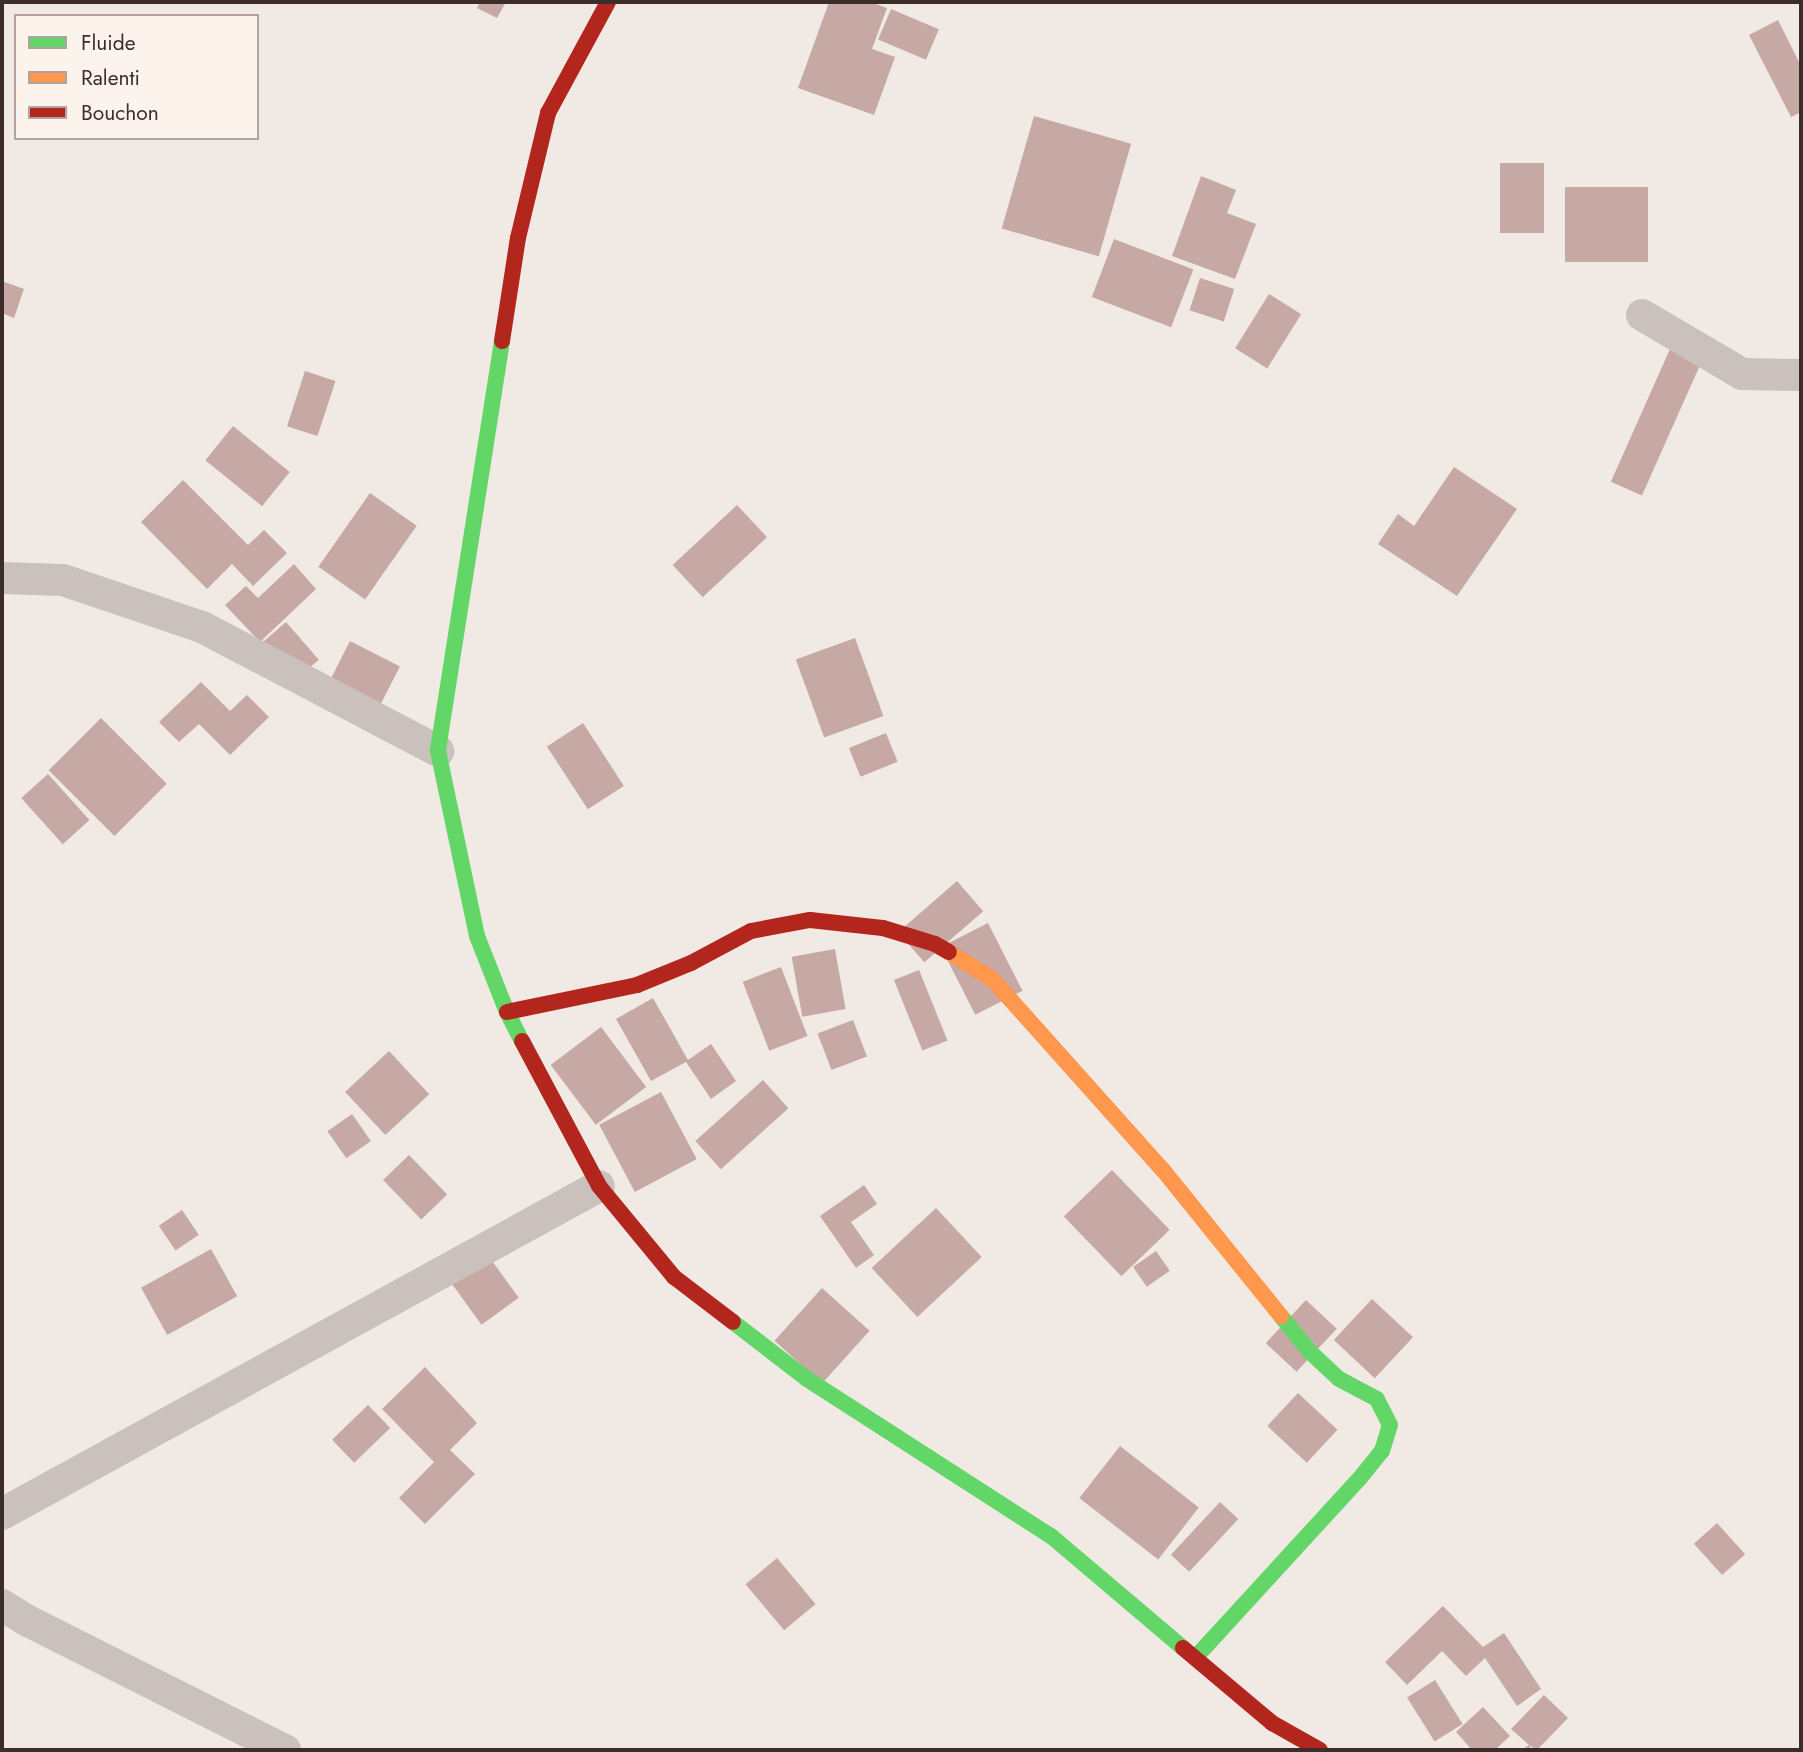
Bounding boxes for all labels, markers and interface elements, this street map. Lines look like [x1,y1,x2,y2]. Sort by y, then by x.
legend [14,14,259,140]
text: Fluide [81,28,136,58]
text: Ralenti [81,63,140,93]
text: Bouchon [81,98,159,128]

